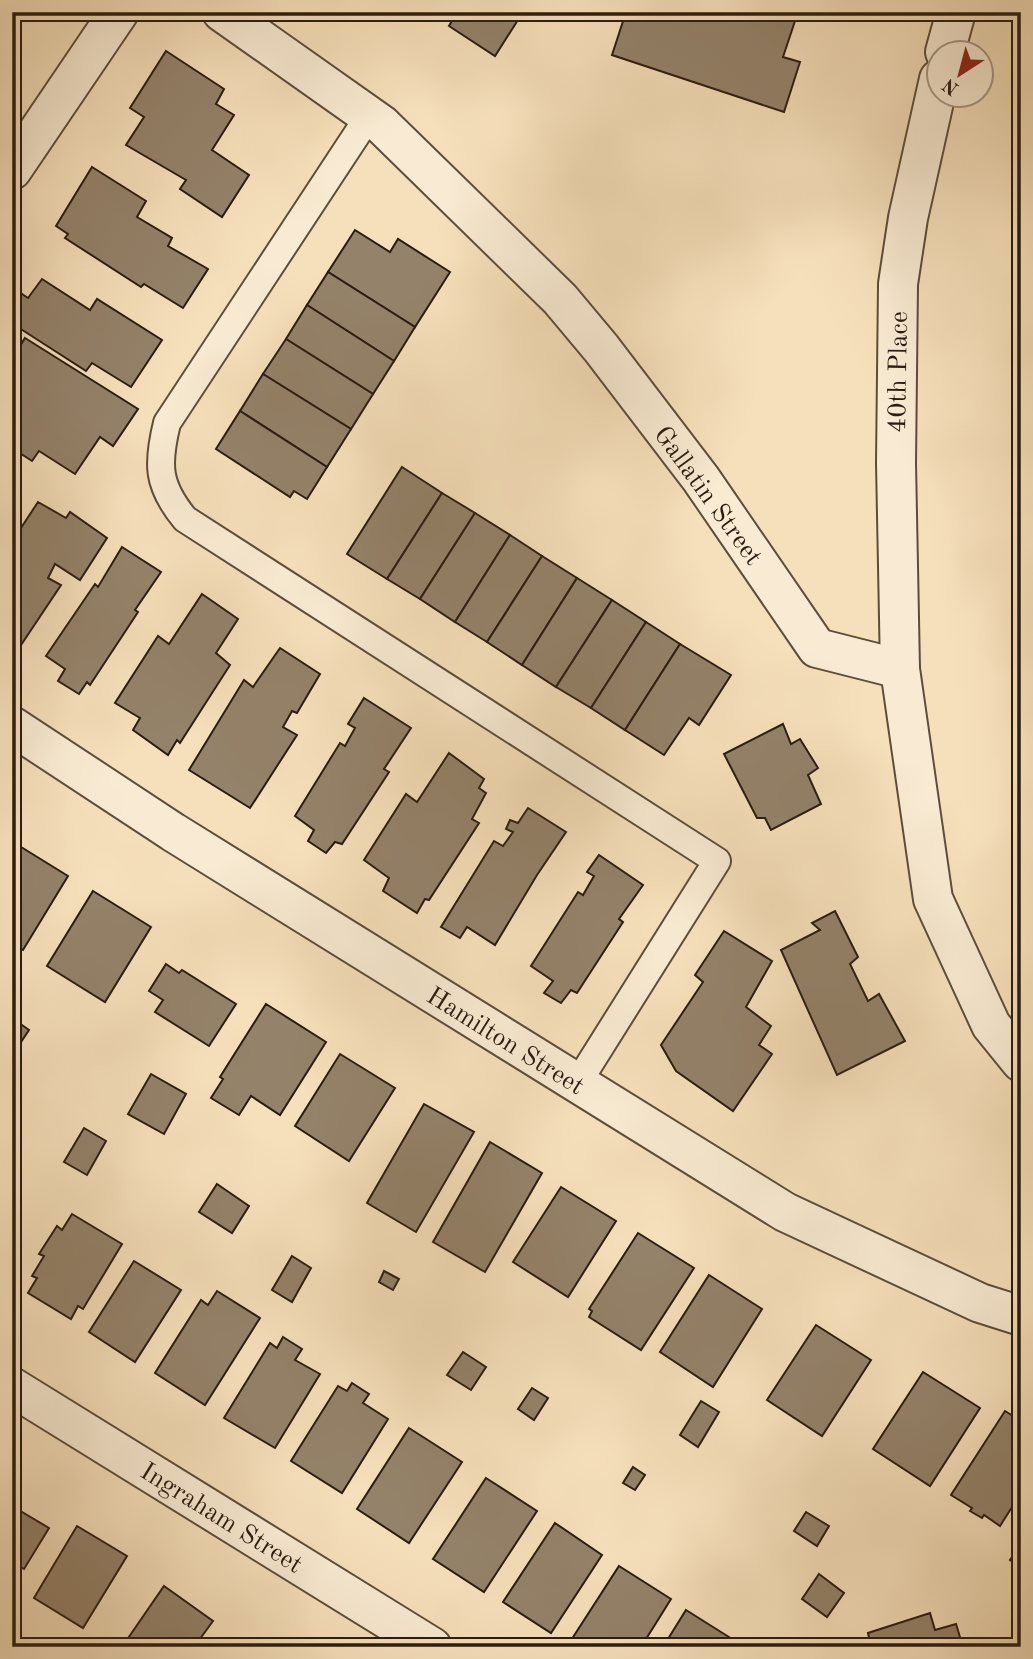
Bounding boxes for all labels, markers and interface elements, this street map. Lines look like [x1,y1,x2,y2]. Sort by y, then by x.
north arrow [925,38,995,108]
text: N [940,73,963,98]
street label: 40th Place [885,311,913,433]
street label: Gallatin Street [648,422,766,570]
street label: Hamilton Street [422,983,588,1100]
street label: Ingraham Street [135,1458,307,1579]

